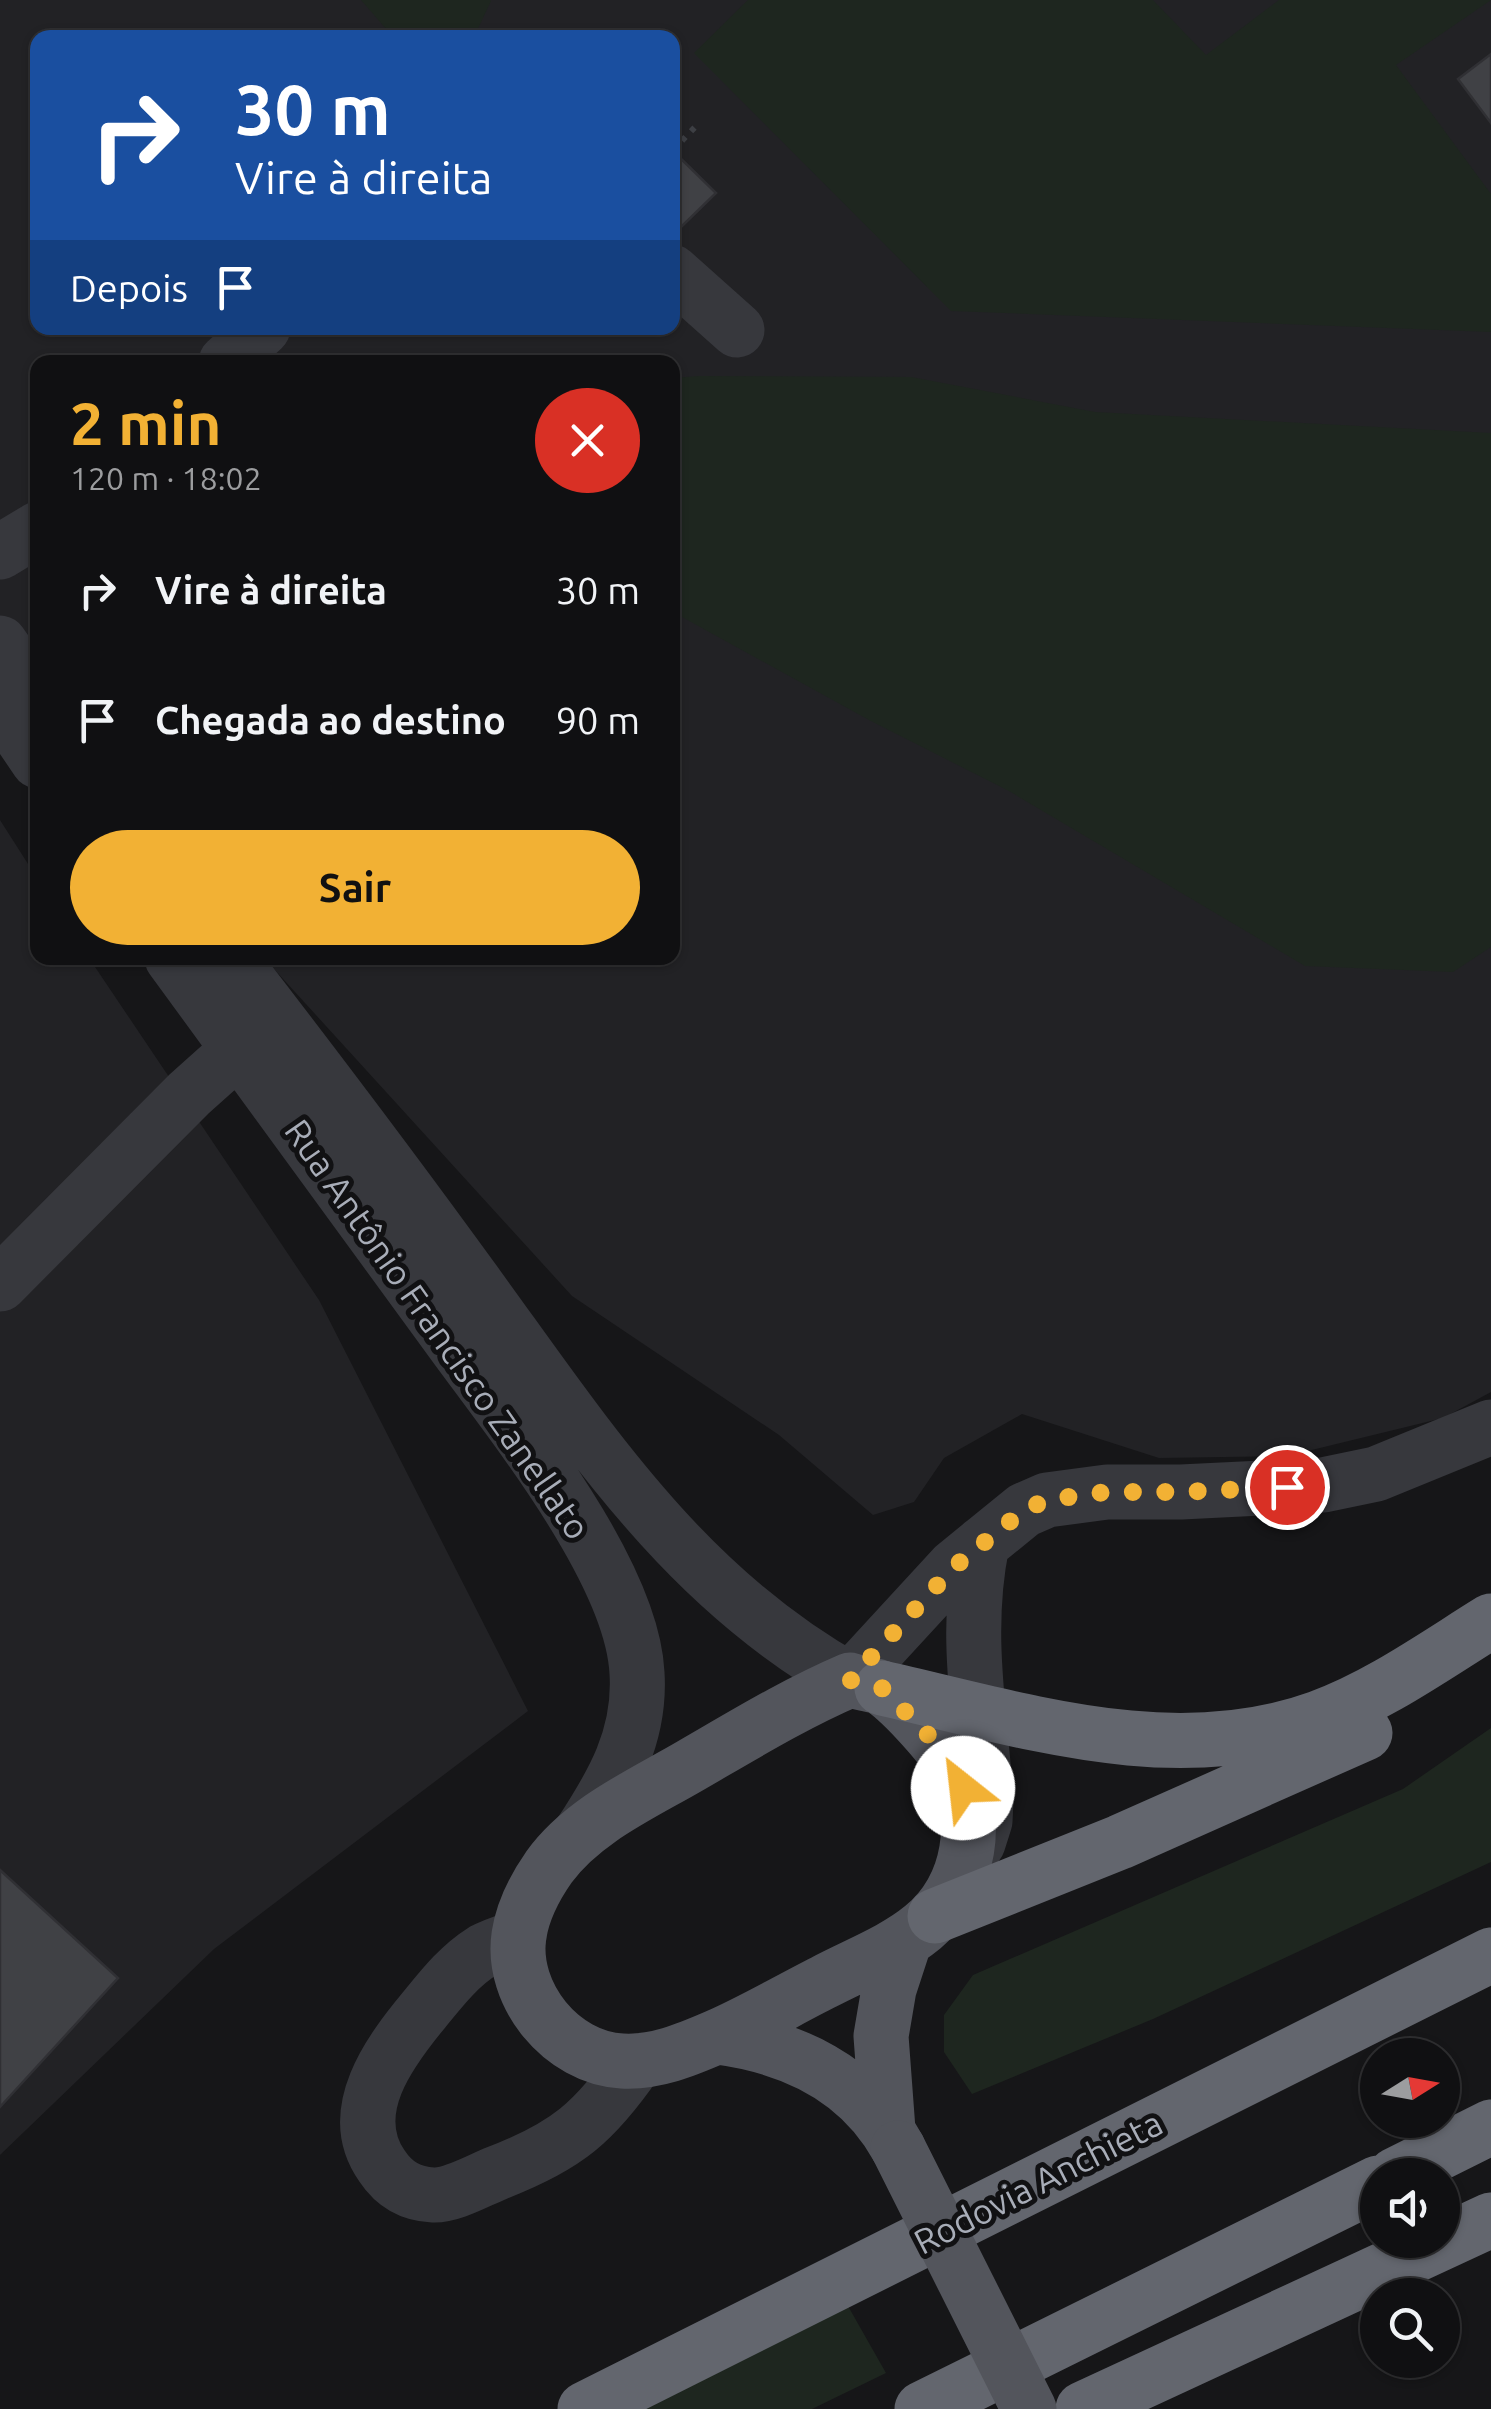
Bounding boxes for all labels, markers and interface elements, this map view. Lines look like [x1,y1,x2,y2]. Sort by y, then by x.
icon: right [70,70,200,200]
text: 30 m [235,70,391,148]
text: Vire à direita [235,152,492,203]
icon: arrive [208,260,263,315]
text: Depois [70,267,188,309]
button: close [535,388,640,493]
text: 2 min [70,389,222,456]
text: 120 m · 18:02 [70,460,262,496]
icon: right [70,563,125,618]
text: Vire à direita [155,569,387,611]
text: 30 m [556,569,640,611]
icon: arrive [70,693,125,748]
text: Chegada ao destino [155,699,506,741]
text: 90 m [556,699,640,741]
button: Sair [70,830,640,945]
street label: Rua Antônio Francisco Zanellato [277,1111,599,1547]
pin [1245,1445,1330,1530]
icon: arrive [1260,1460,1315,1515]
position arrow [911,1736,1015,1840]
north arrow [1360,2038,1460,2138]
map controls [1360,2038,1460,2378]
street label: Rodovia Anchieta [907,2102,1169,2262]
button: sound [1360,2158,1460,2258]
button: search [1360,2278,1460,2378]

